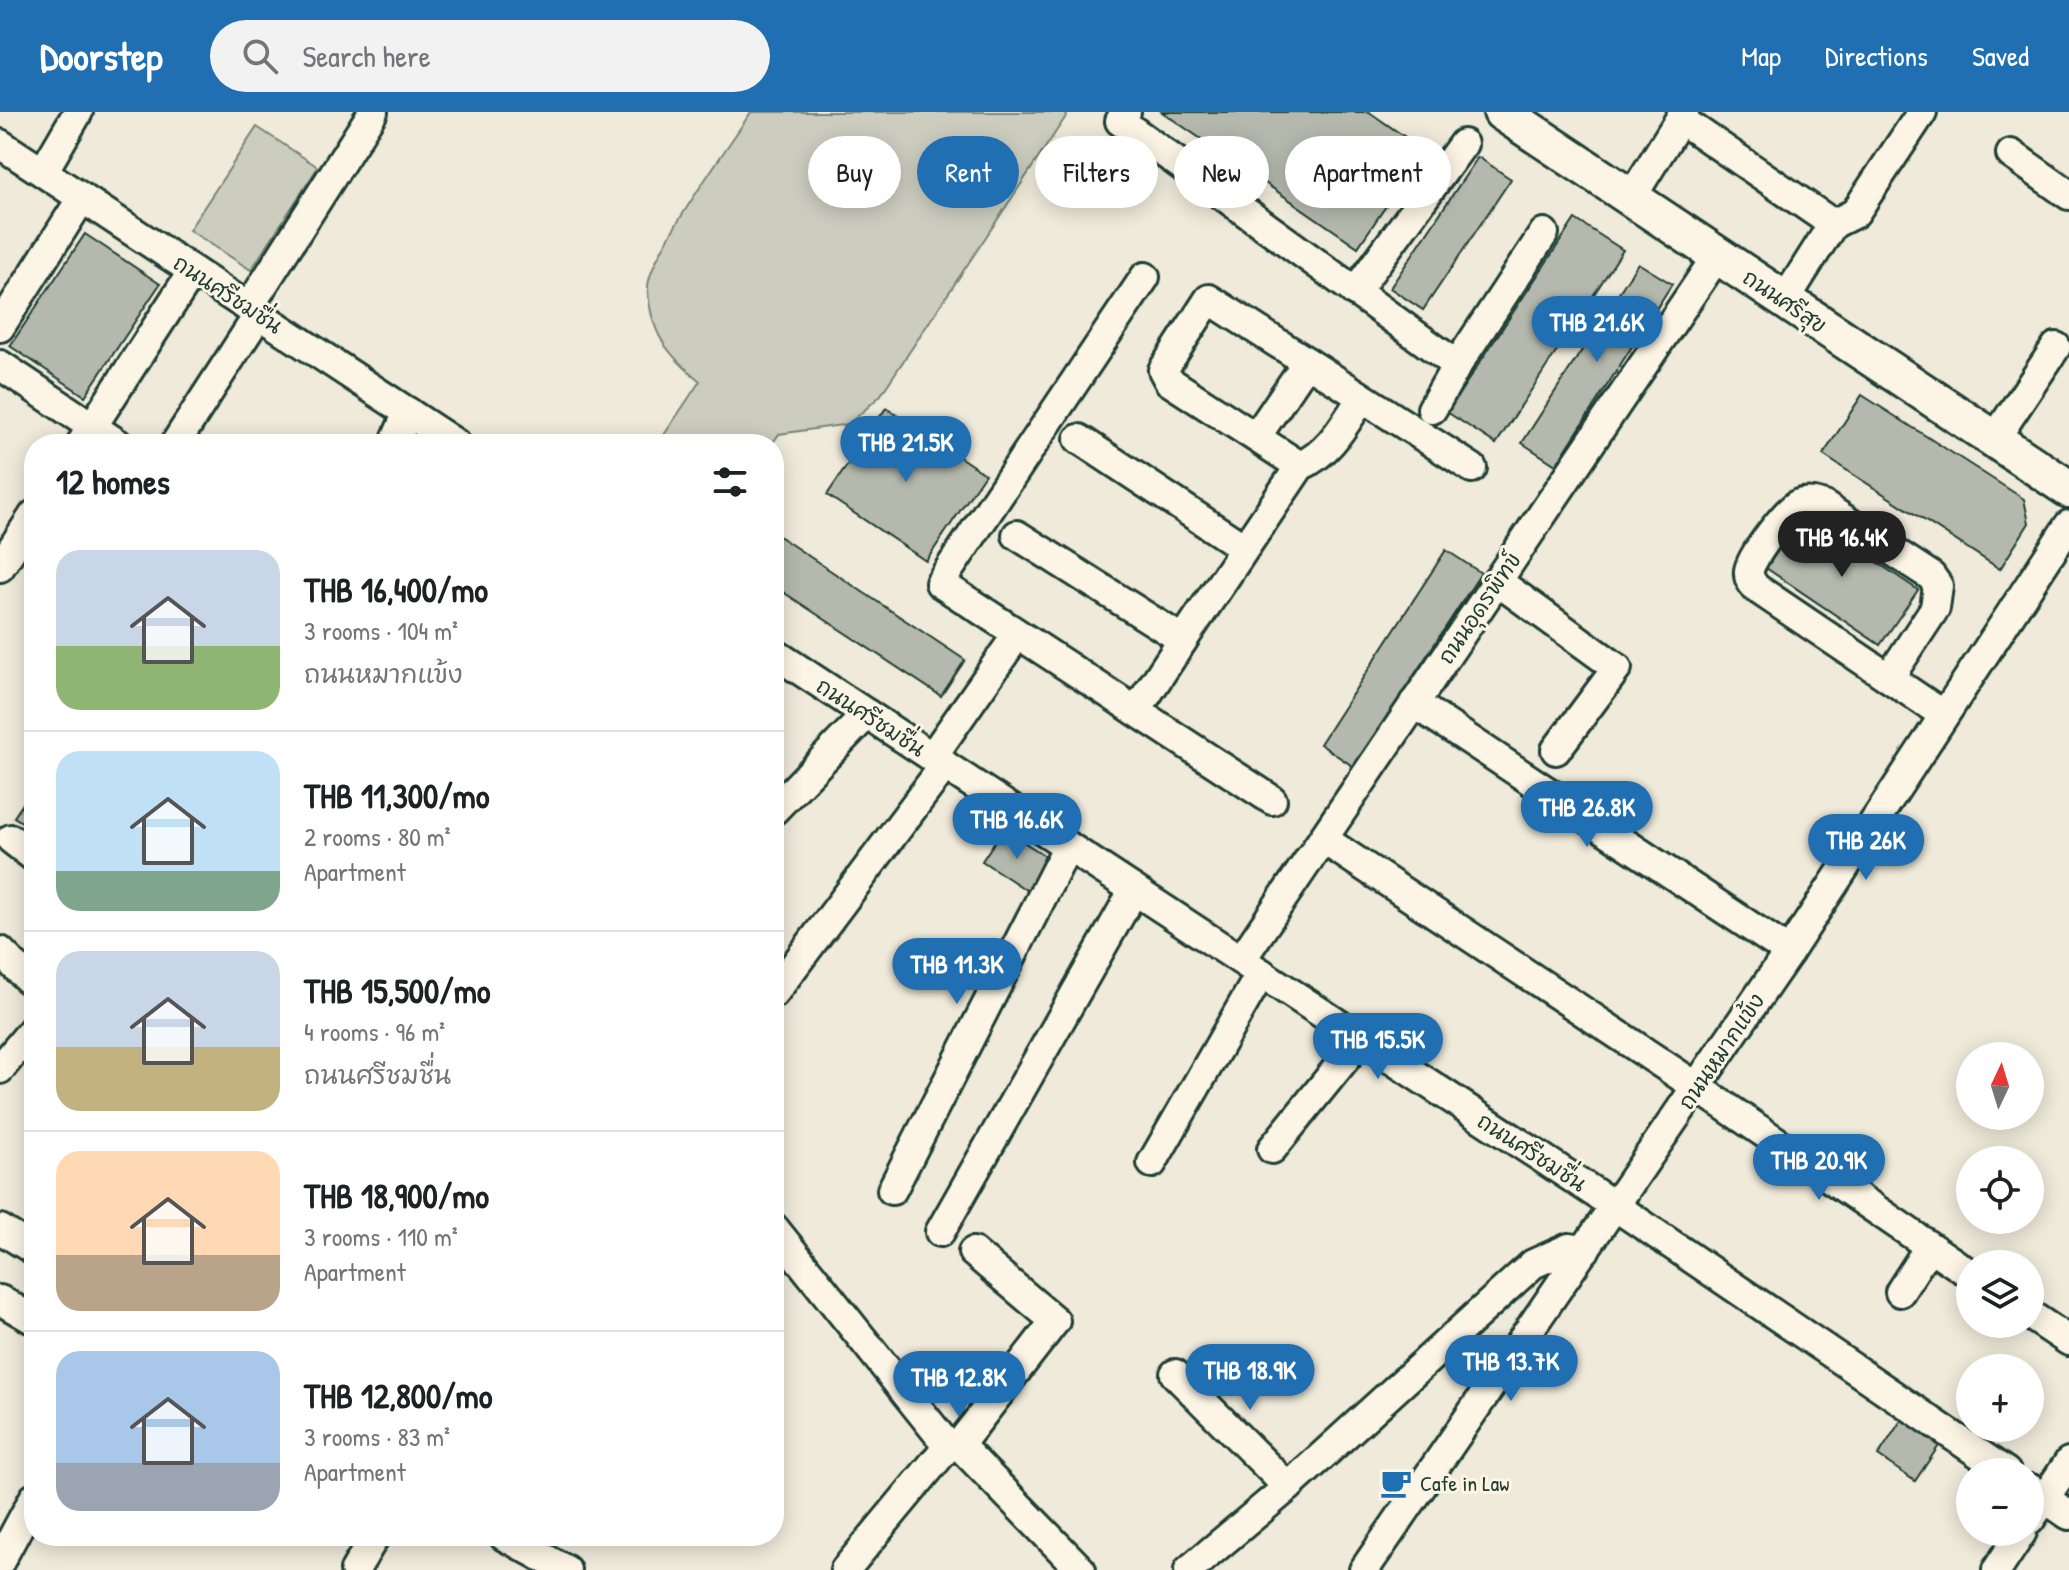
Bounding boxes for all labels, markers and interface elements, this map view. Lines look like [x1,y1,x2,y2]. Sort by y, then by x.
search box [210,20,770,92]
text: Doorstep [40,30,162,82]
icon: search [238,34,282,78]
text: Search here [302,36,431,76]
text: Map [1741,37,1781,75]
text: Directions [1825,37,1928,75]
text: Saved [1972,37,2029,75]
chip: Buy [808,136,901,208]
chip: Rent [917,136,1019,208]
chip: Filters [1035,136,1158,208]
chip: New [1174,136,1269,208]
chip: Apartment [1285,136,1451,208]
street label: ถนนศรีชมชื่น [168,243,291,341]
street label: ถนนศรีสุข [1736,262,1833,342]
pin: THB 21.6K [1505,296,1689,364]
text: THB 21.6K [1550,304,1644,339]
pin: THB 21.5K [814,416,998,484]
text: THB 21.5K [858,424,954,459]
text: 12 homes [56,459,170,505]
icon: filters [708,460,752,504]
pin: THB 16.4K [1750,511,1934,579]
text: THB 16.4K [1796,519,1888,554]
street label: ถนนอุดรพิทข์ [1431,546,1529,671]
text: THB 16,400/mo [304,567,488,613]
icon: home [120,582,216,678]
text: 3 rooms · 104 m² [304,613,458,648]
text: ถนนหมากแข้ง [304,656,463,691]
street label: ถนนศรีชมชื่น [811,666,934,764]
text: THB 11,300/mo [304,773,489,819]
pin: THB 26.8K [1495,781,1679,849]
icon: home [120,783,216,879]
text: THB 26.8K [1539,789,1635,824]
pin: THB 16.6K [925,793,1109,861]
text: THB 16.6K [971,801,1063,836]
pin: THB 26K [1792,814,1940,882]
text: 2 rooms · 80 m² [304,819,451,854]
text: THB 26K [1826,822,1906,857]
text: Apartment [304,854,406,889]
pin: THB 11.3K [865,938,1049,1006]
text: THB 11.3K [910,946,1004,981]
text: THB 15,500/mo [304,968,491,1014]
icon: home [120,983,216,1079]
street label: ถนนหมากแข้ง [1671,987,1771,1115]
pin: THB 15.5K [1286,1013,1470,1081]
text: 4 rooms · 96 m² [304,1014,445,1049]
text: THB 15.5K [1331,1021,1425,1056]
north arrow [1956,1042,2044,1130]
map controls [1956,1042,2044,1546]
text: ถนนศรีชมชื่น [304,1057,451,1092]
street label: ถนนศรีชมชื่น [1472,1101,1595,1199]
pin: THB 20.9K [1727,1134,1911,1202]
text: THB 20.9K [1771,1142,1867,1177]
button: locate [1956,1146,2044,1234]
text: THB 18,900/mo [304,1173,489,1219]
icon: home [120,1183,216,1279]
text: 3 rooms · 110 m² [304,1219,458,1254]
button: layers [1956,1250,2044,1338]
text: Apartment [304,1254,406,1289]
pin: THB 13.7K [1419,1335,1603,1403]
text: THB 13.7K [1463,1343,1559,1378]
pin: THB 18.9K [1158,1344,1342,1412]
pin: THB 12.8K [867,1351,1051,1419]
text: THB 18.9K [1204,1352,1296,1387]
button: + [1956,1354,2044,1442]
text: THB 12.8K [911,1359,1007,1394]
text: THB 12,800/mo [304,1373,492,1419]
icon: home [120,1383,216,1479]
text: 3 rooms · 83 m² [304,1419,450,1454]
text: Apartment [304,1454,406,1489]
button: − [1956,1458,2044,1546]
cafe icon: Cafe in Law [1379,1466,1413,1500]
place label: Cafe in Law [1420,1468,1509,1498]

